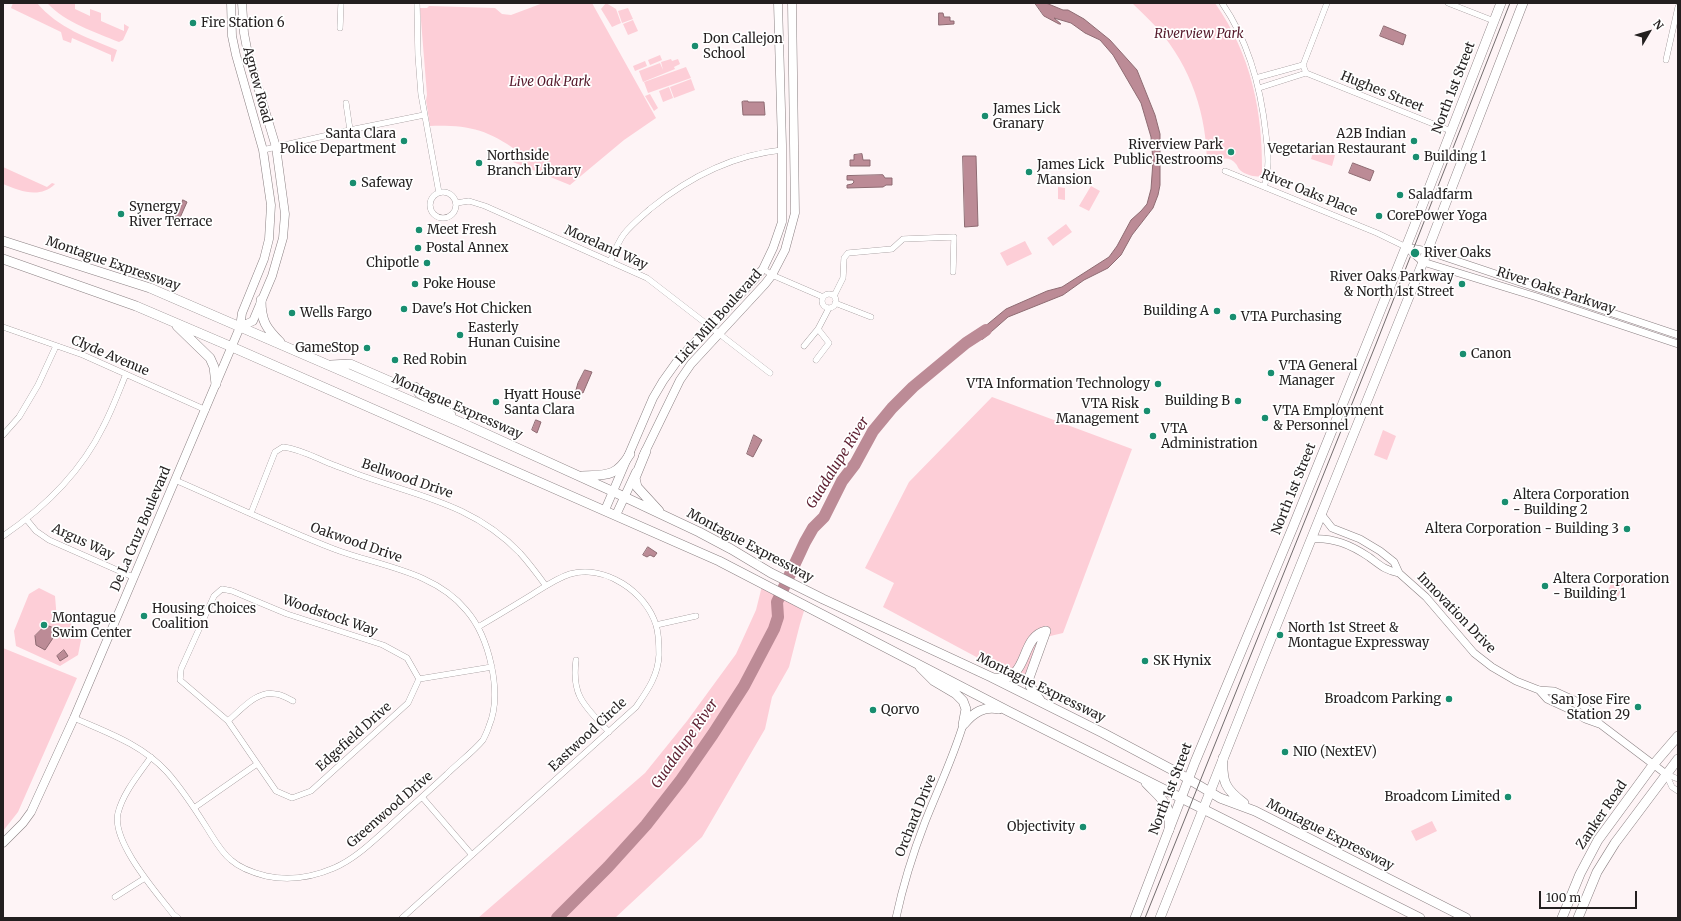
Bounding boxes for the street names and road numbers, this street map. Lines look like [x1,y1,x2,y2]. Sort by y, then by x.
street label: North 1st Street [1429,40,1479,136]
street label: Agnew Road [239,45,275,125]
street label: Hughes Street [1338,68,1426,116]
street label: River Oaks Place [1259,167,1359,219]
street label: Moreland Way [562,223,650,273]
street label: Montague Expressway [44,234,182,294]
street label: River Oaks Parkway [1494,264,1618,318]
street label: Lick Mill Boulevard [673,267,765,367]
street label: Clyde Avenue [69,333,151,379]
street label: Montague Expressway [389,371,525,443]
street label: North 1st Street [1268,441,1320,537]
street label: Bellwood Drive [359,456,455,502]
street label: De La Cruz Boulevard [108,464,174,594]
street label: Montague Expressway [684,506,816,586]
street label: Oakwood Drive [308,520,404,566]
street label: Argus Way [49,521,117,563]
street label: Innovation Drive [1414,569,1498,657]
street label: Woodstock Way [280,592,380,640]
street label: Montague Expressway [974,650,1108,726]
street label: Eastwood Circle [546,695,630,775]
street label: Edgefield Drive [313,699,395,775]
street label: North 1st Street [1146,741,1196,837]
street label: Greenwood Drive [344,769,436,851]
street label: Orchard Drive [892,773,940,859]
street label: Zanker Road [1573,778,1631,852]
street label: Montague Expressway [1264,796,1396,874]

